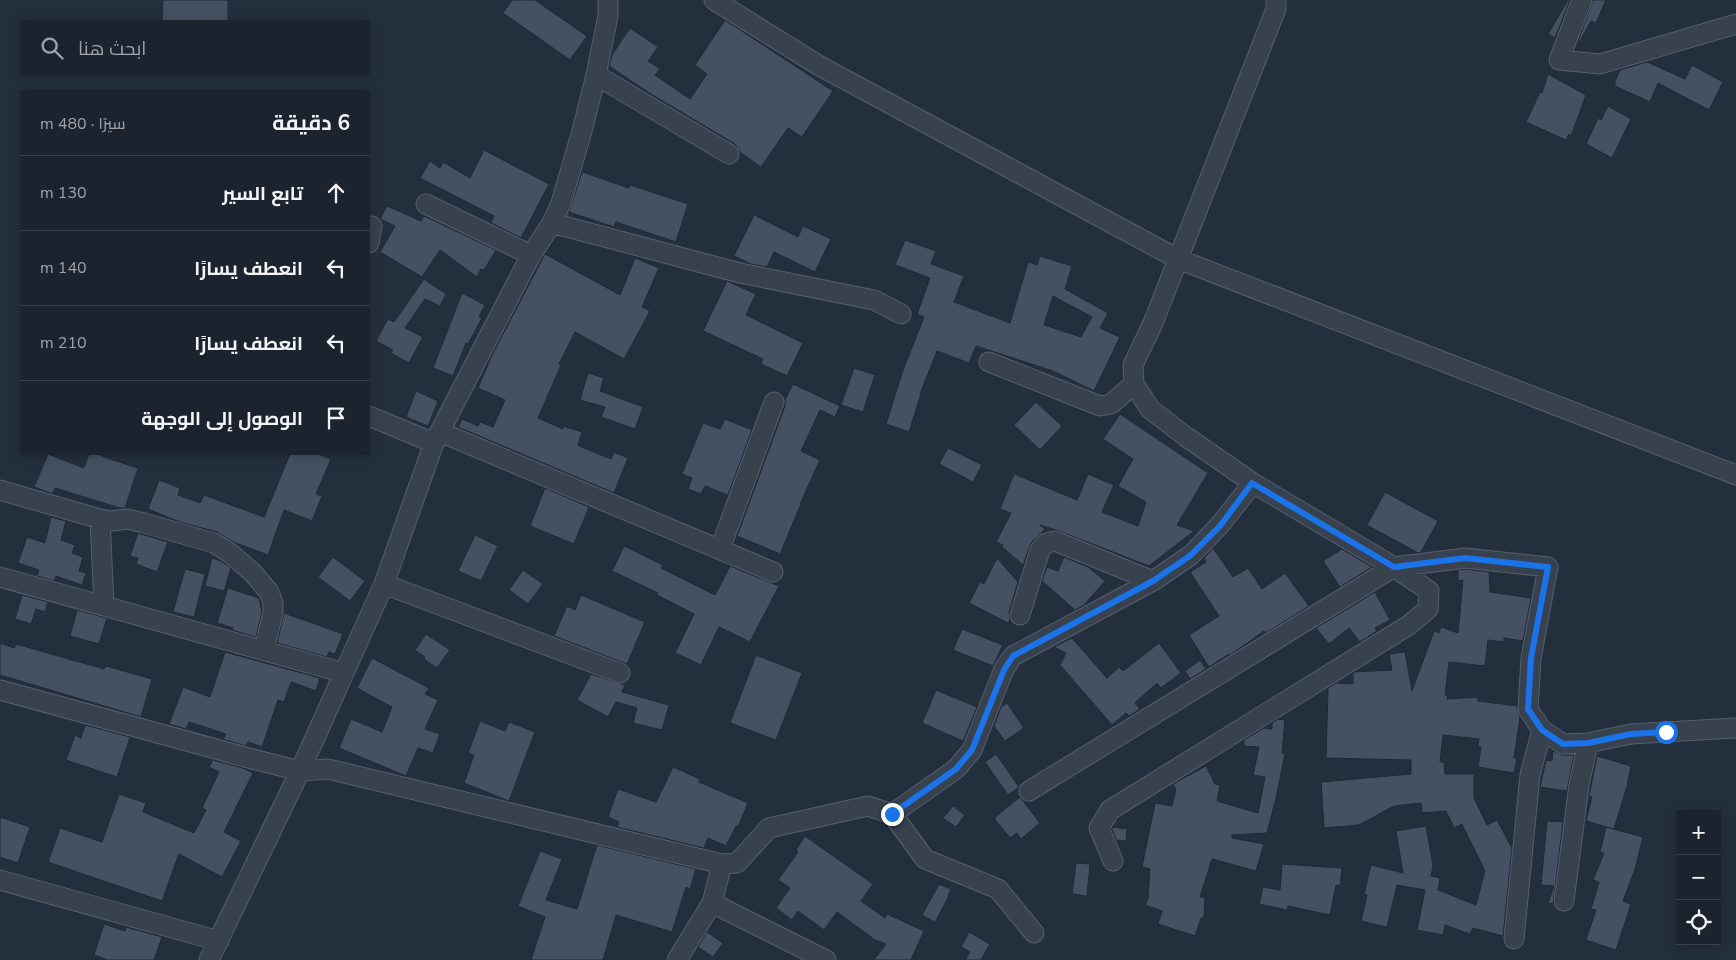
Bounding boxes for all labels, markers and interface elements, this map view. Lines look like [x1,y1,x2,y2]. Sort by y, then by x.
search box [20,20,370,75]
icon: search [38,34,66,62]
text: ابحث هنا [78,36,146,62]
text: 6 دقيقة [272,109,350,137]
text: سيرًا · 480 m [40,113,126,135]
icon: ahead [322,179,350,207]
text: تابع السير [222,181,303,207]
text: 130 m [40,182,87,204]
icon: left [322,254,350,282]
text: انعطف يسارًا [194,256,303,282]
text: 140 m [40,257,87,279]
icon: left [322,329,350,357]
text: انعطف يسارًا [194,331,303,357]
text: 210 m [40,332,87,354]
icon: arrive [322,404,350,432]
text: الوصول إلى الوجهة [141,406,303,432]
route start [1655,721,1678,744]
route end [881,803,904,826]
map controls [1676,810,1721,945]
button: + [1676,810,1721,855]
button: − [1676,855,1721,900]
button: locate [1676,900,1721,945]

